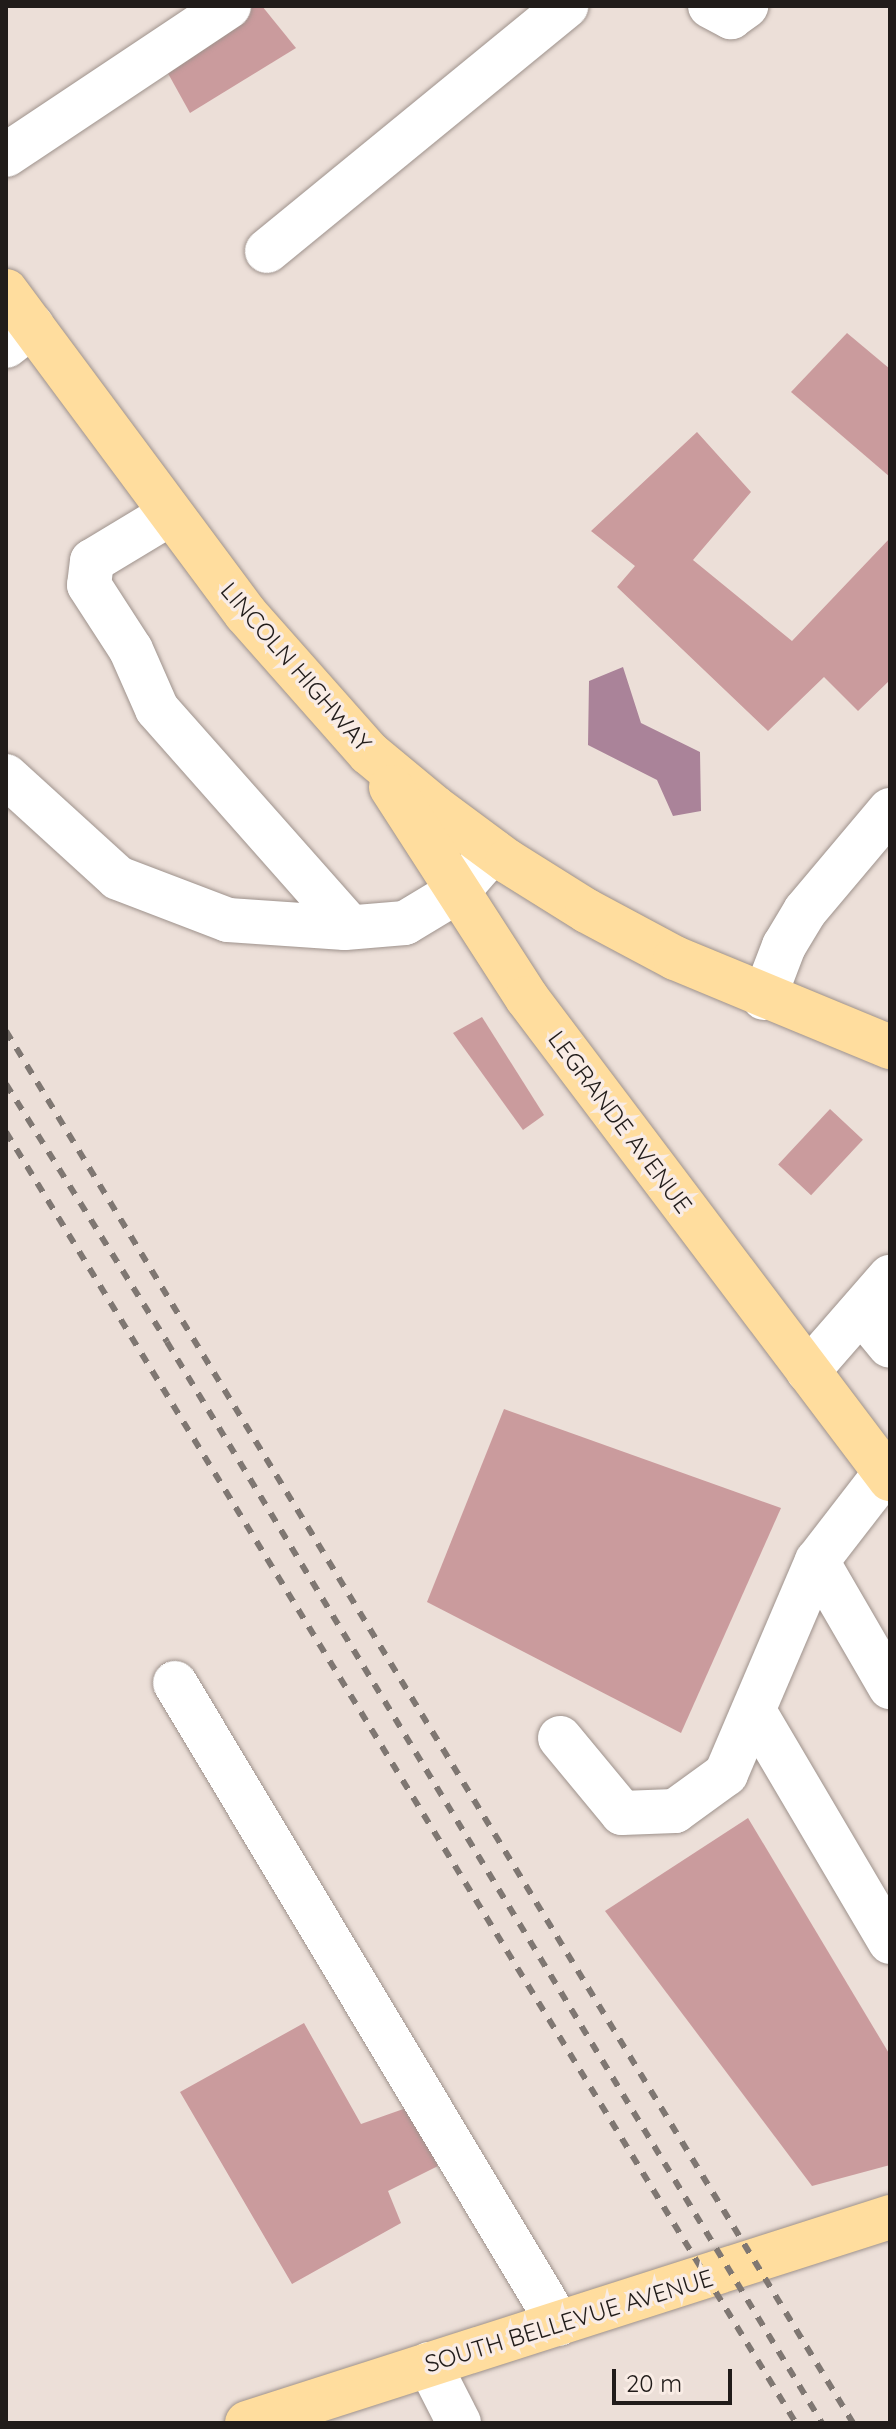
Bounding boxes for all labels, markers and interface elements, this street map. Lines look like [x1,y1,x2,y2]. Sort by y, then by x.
street label: LINCOLN HIGHWAY [215,576,377,758]
street label: LEGRANDE AVENUE [542,1025,698,1219]
street label: SOUTH BELLEVUE AVENUE [421,2263,717,2379]
scale bar [616,2353,736,2403]
text: 20 m [626,2368,682,2398]

